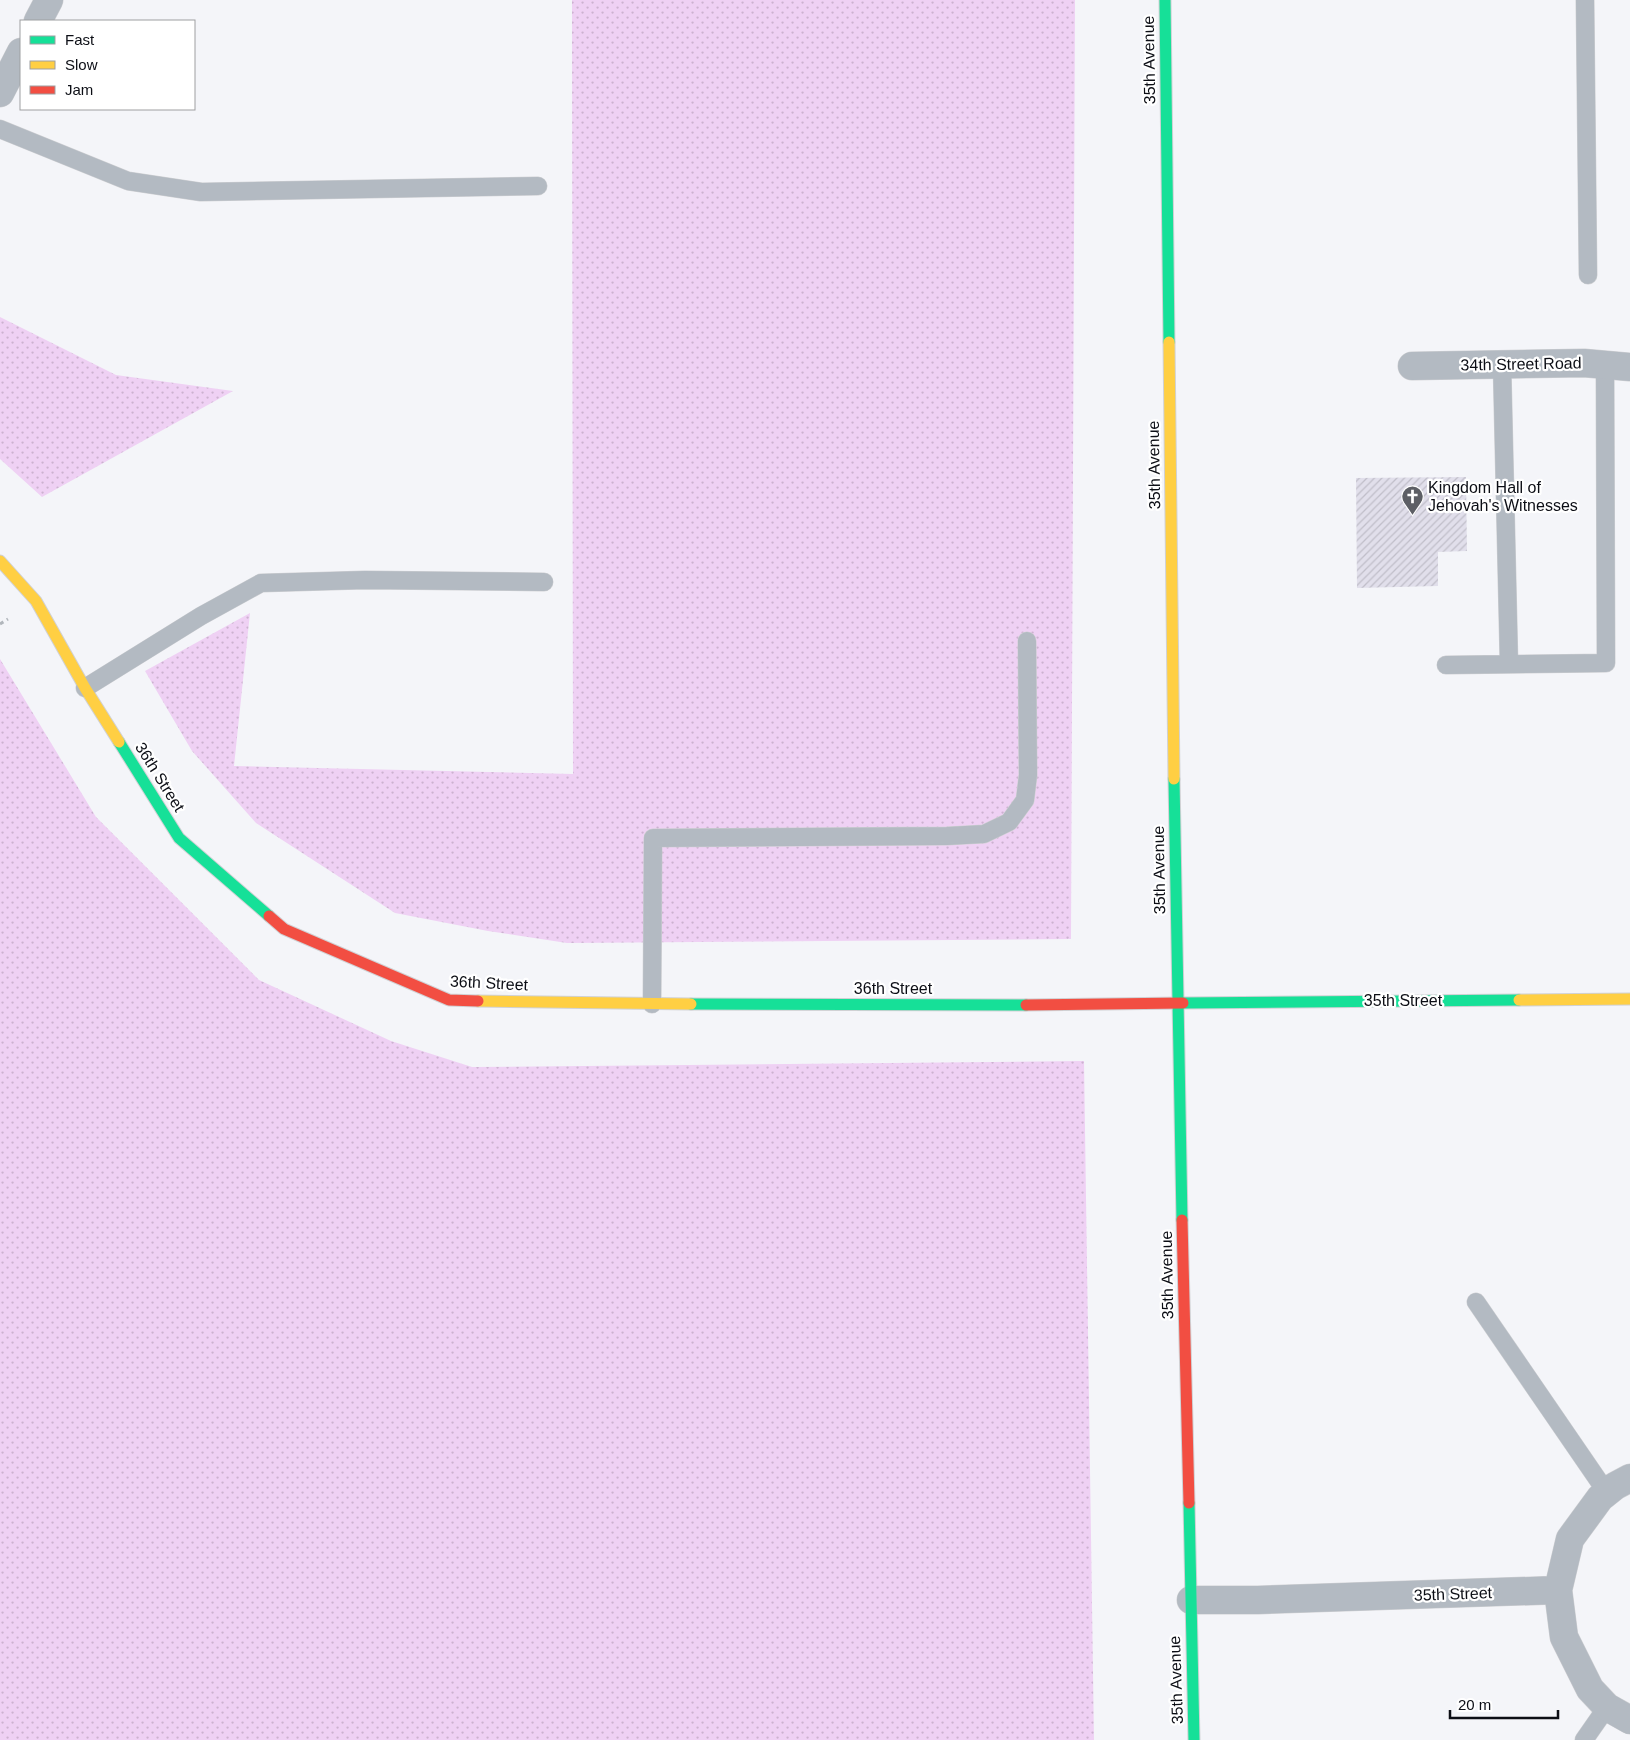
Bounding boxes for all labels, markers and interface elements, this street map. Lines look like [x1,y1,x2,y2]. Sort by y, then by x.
street label: 35th Avenue [1140,15,1158,104]
legend [20,20,195,110]
text: Fast [65,31,95,48]
text: Slow [65,56,98,73]
text: Jam [65,81,93,98]
street label: 34th Street Road [1460,354,1582,374]
street label: 35th Avenue [1145,420,1163,509]
place label: Kingdom Hall of Jehovah's Witnesses [1428,479,1578,514]
church icon: Kingdom Hall of Jehovah's Witnesses [1400,484,1424,515]
street label: 36th Street [132,739,188,815]
street label: 35th Avenue [1150,825,1168,914]
street label: 36th Street [449,972,529,994]
street label: 36th Street [854,980,933,997]
street label: 35th Street [1364,992,1443,1009]
street label: 35th Avenue [1158,1230,1176,1319]
street label: 35th Street [1414,1584,1493,1604]
street label: 35th Avenue [1166,1635,1186,1725]
scale bar [1450,1688,1558,1720]
text: 20 m [1458,1696,1491,1713]

